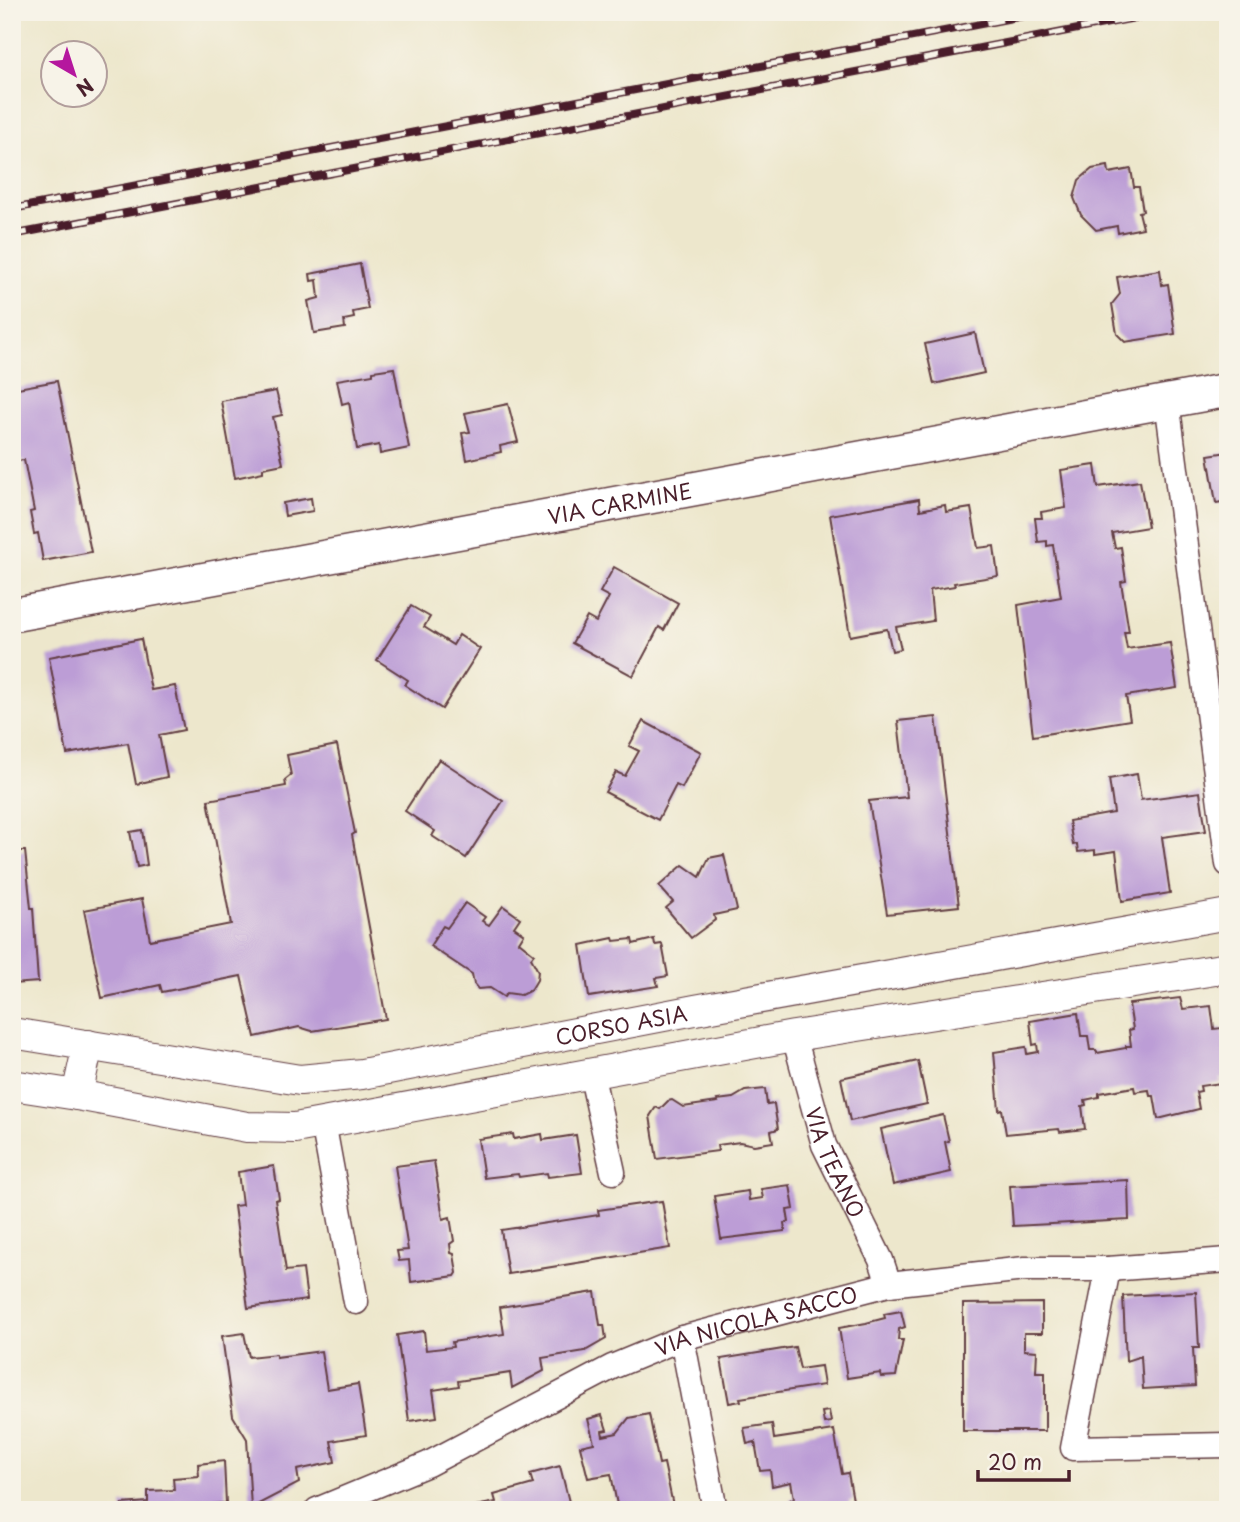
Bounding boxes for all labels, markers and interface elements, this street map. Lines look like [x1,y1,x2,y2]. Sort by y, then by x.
north arrow [38,38,108,108]
text: N [71,72,100,104]
street label: VIA CARMINE [545,474,694,532]
street label: CORSO ASIA [553,996,690,1052]
street label: VIA TEANO [798,1103,873,1223]
street label: VIA NICOLA SACCO [650,1277,861,1364]
scale bar [978,1438,1068,1482]
text: 20 m [988,1445,1042,1477]

